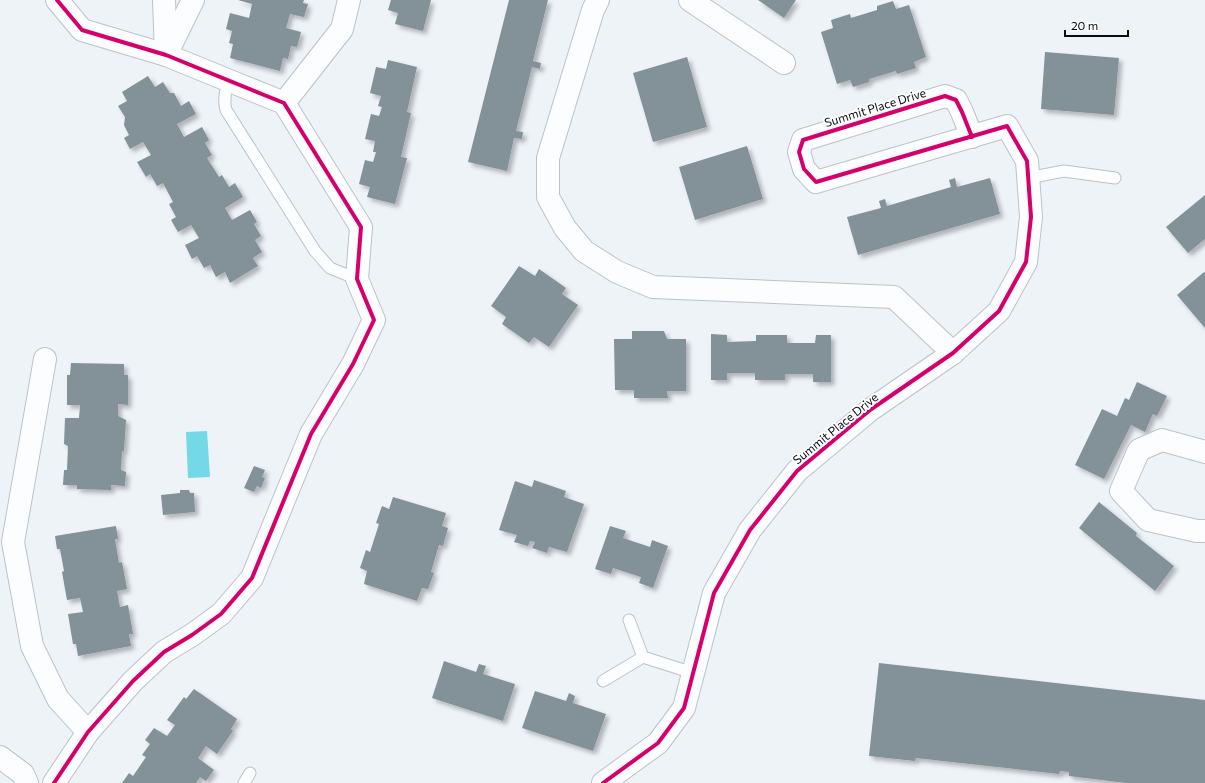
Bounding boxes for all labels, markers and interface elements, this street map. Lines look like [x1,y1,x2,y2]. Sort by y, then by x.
scale bar [1065,12,1128,38]
text: 20 m [1071,18,1098,32]
street label: Summit Place Drive [823,85,927,129]
street label: Summit Place Drive [790,389,880,467]

